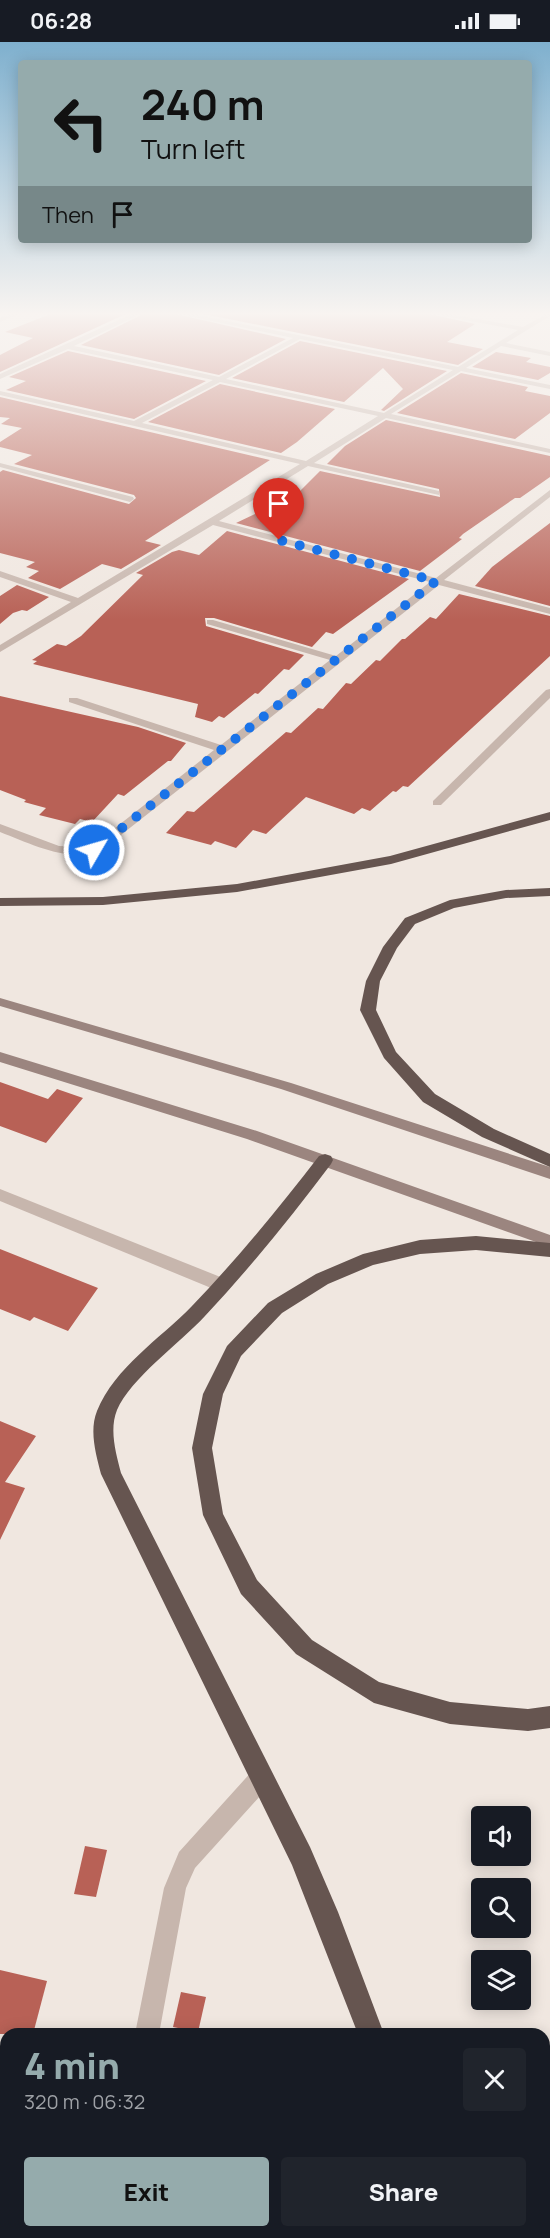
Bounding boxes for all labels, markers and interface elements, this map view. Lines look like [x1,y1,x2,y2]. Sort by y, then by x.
text: 06:28 [30,6,92,36]
text: 240 m [141,75,265,133]
icon: left [42,84,120,162]
text: Turn left [141,130,245,167]
icon: arrive [106,198,139,231]
text: Then [42,200,94,230]
pin [253,478,304,540]
icon: arrive [262,487,295,520]
position arrow [62,818,126,882]
map controls [471,1806,531,2010]
button: sound [471,1806,531,1866]
button: search [471,1878,531,1938]
button: layers [471,1950,531,2010]
text: 4 min [24,2041,120,2090]
button: close [463,2048,526,2111]
text: 320 m · 06:32 [24,2088,145,2115]
button: Exit [24,2157,269,2226]
button: Share [281,2157,526,2226]

